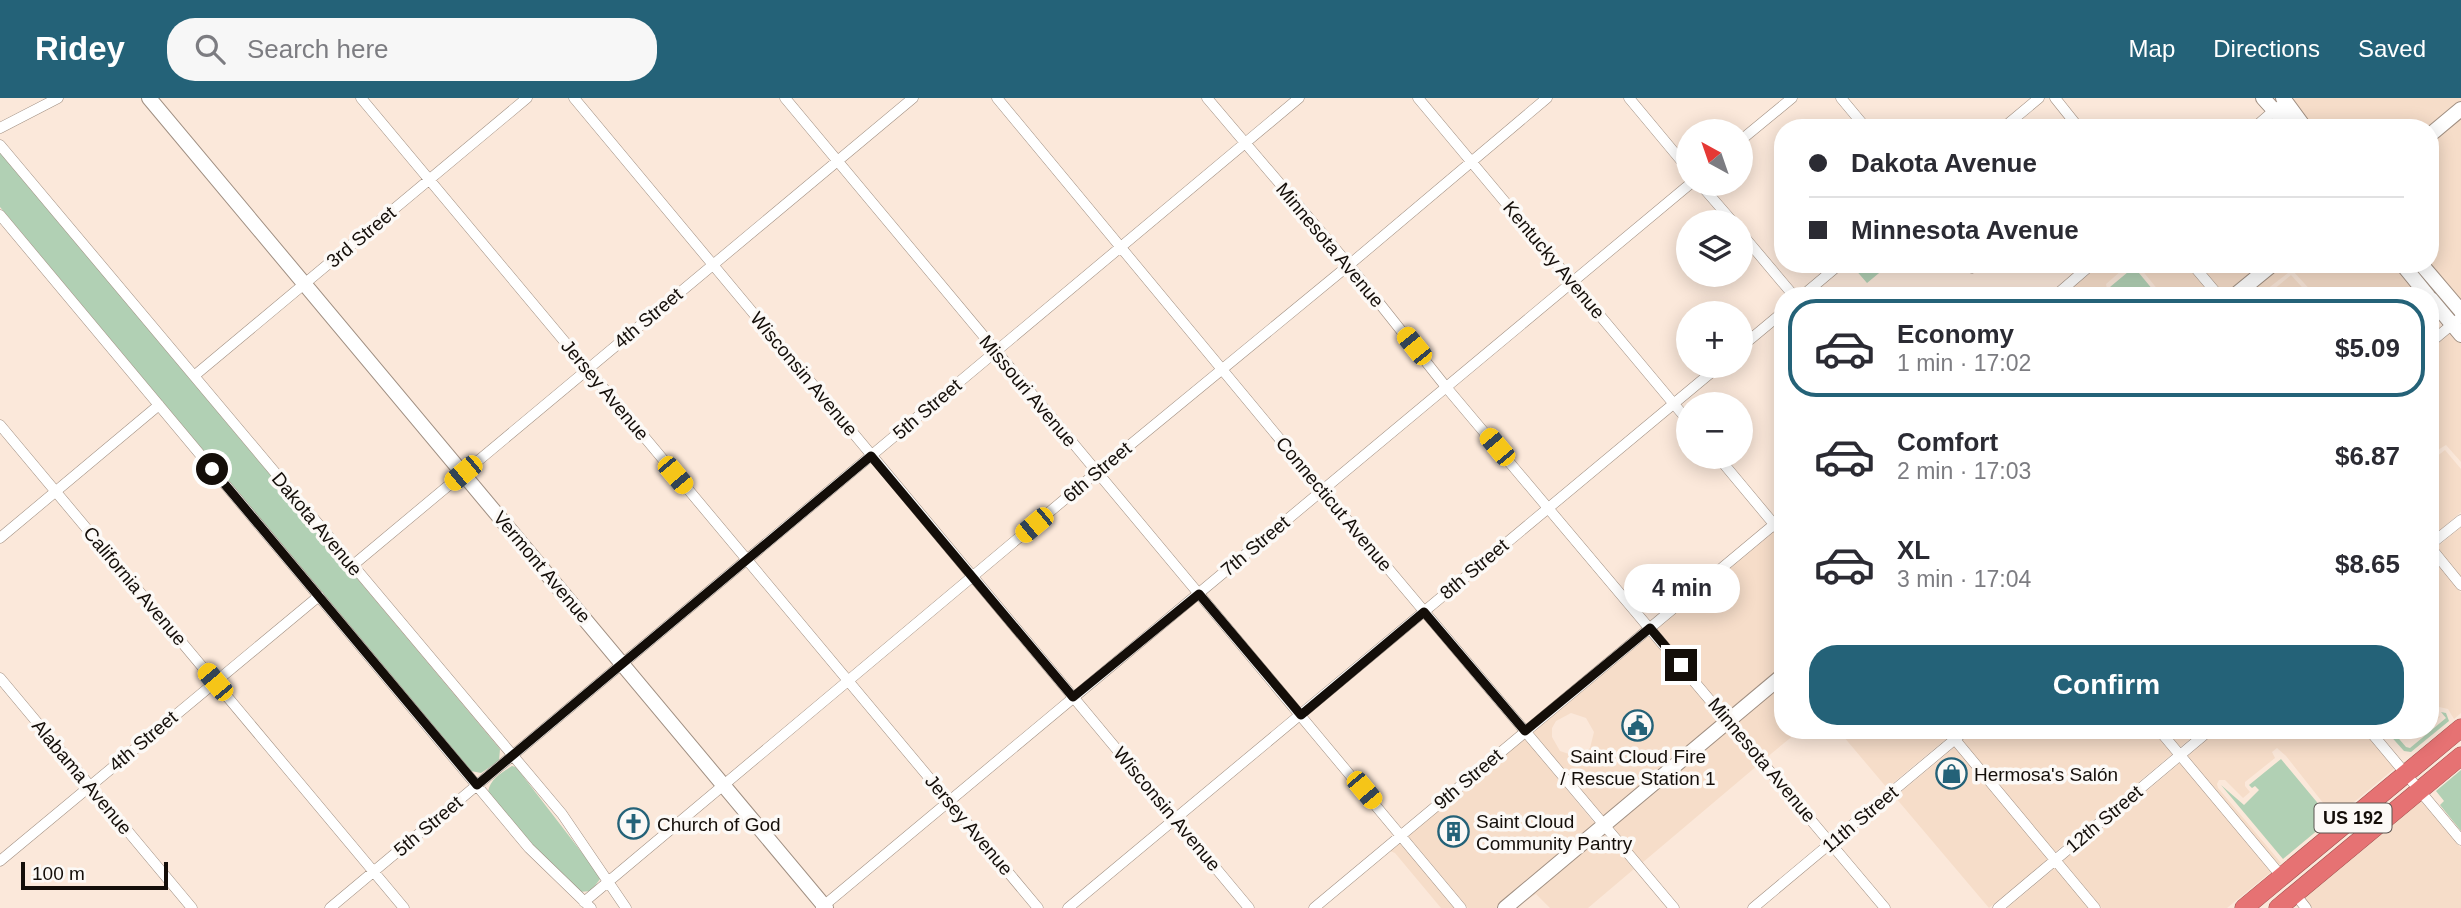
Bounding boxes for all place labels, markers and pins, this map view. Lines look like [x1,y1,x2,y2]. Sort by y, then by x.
public building icon: Saint Cloud Fire / Rescue Station 1 [1621,708,1655,742]
place label: Saint Cloud Fire / Rescue Station 1 [1560,746,1716,789]
shop icon: Hermosa's Salón [1934,757,1968,791]
place label: Hermosa's Salón [1974,764,2118,785]
church icon: Church of God [617,807,651,841]
place label: Saint Cloud Community Pantry [1476,811,1633,854]
place label: Church of God [657,814,781,835]
building icon: Saint Cloud Community Pantry [1436,815,1470,849]

